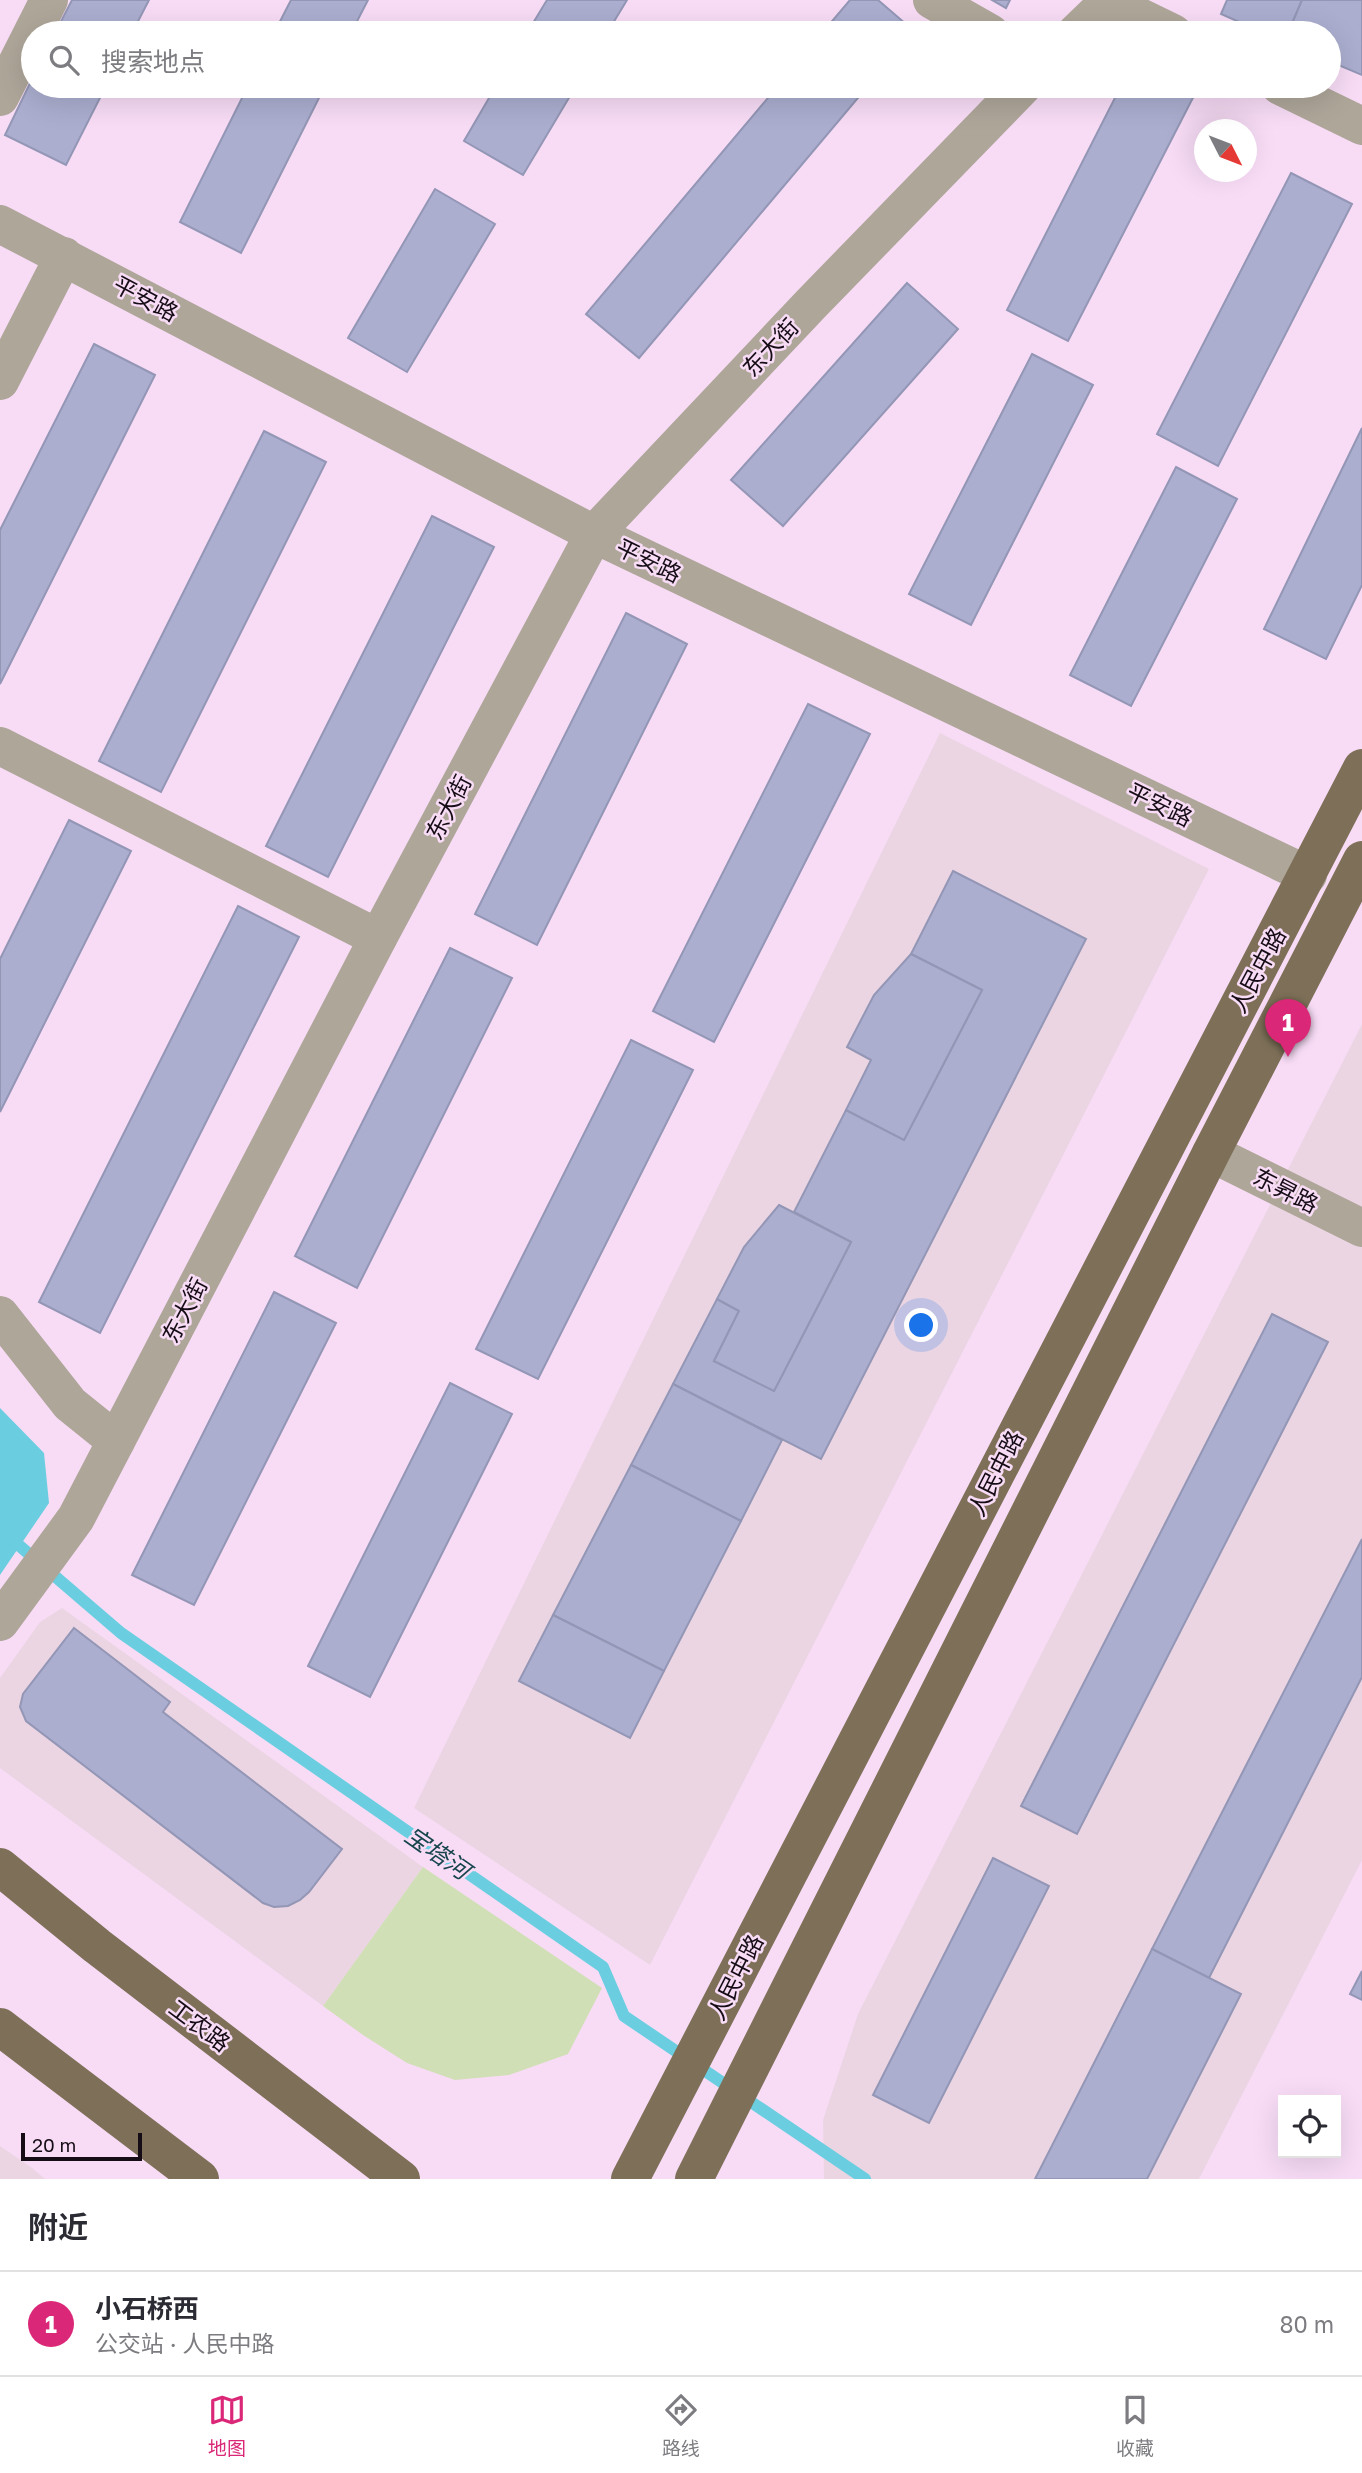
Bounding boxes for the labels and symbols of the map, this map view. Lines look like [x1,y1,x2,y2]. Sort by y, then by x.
north arrow [1194,119,1257,182]
street label: 平安路 [109,269,183,327]
street label: 东大街 [736,312,804,382]
street label: 平安路 [612,532,686,588]
street label: 东大街 [419,770,477,844]
street label: 平安路 [1123,776,1197,832]
street label: 人民中路 [1223,923,1291,1017]
pin: 1 [1265,999,1311,1057]
street label: 东昇路 [1249,1162,1323,1218]
street label: 东大街 [155,1273,213,1347]
your location [904,1308,938,1342]
street label: 人民中路 [962,1426,1028,1520]
water label: 宝塔河 [400,1819,479,1887]
street label: 人民中路 [702,1930,768,2024]
street label: 工农路 [164,1993,236,2057]
scale bar [21,2130,142,2162]

